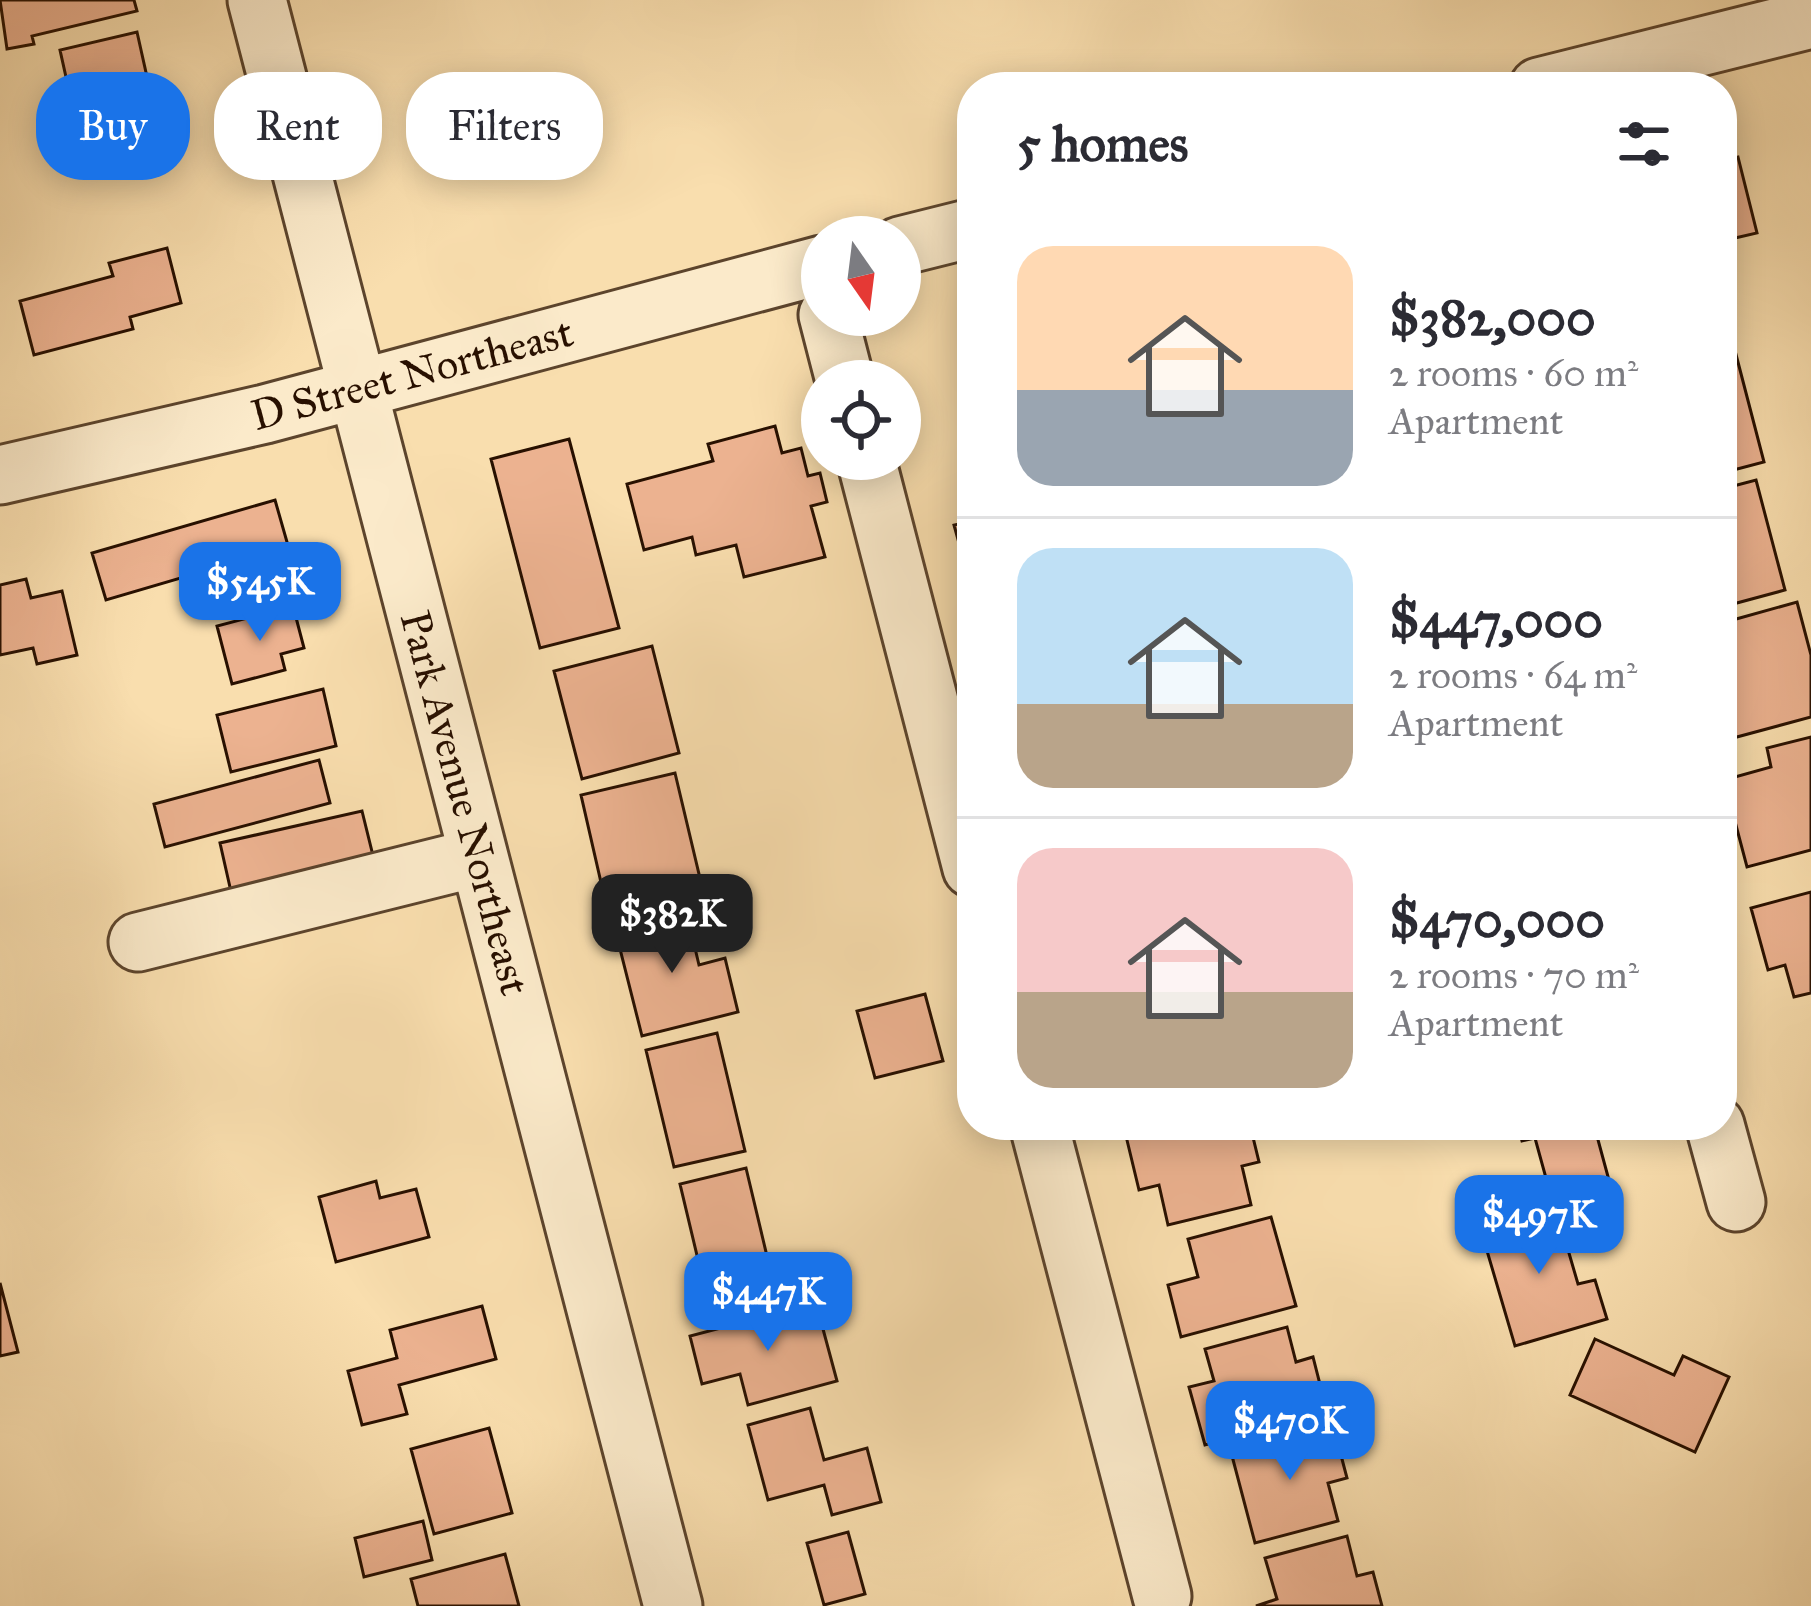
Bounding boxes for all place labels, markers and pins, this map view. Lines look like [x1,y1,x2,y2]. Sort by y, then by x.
pin: $545K [176,542,344,644]
pin: $382K [588,874,756,976]
pin: $497K [1455,1175,1623,1277]
pin: $447K [684,1252,852,1354]
pin: $470K [1206,1381,1374,1483]

